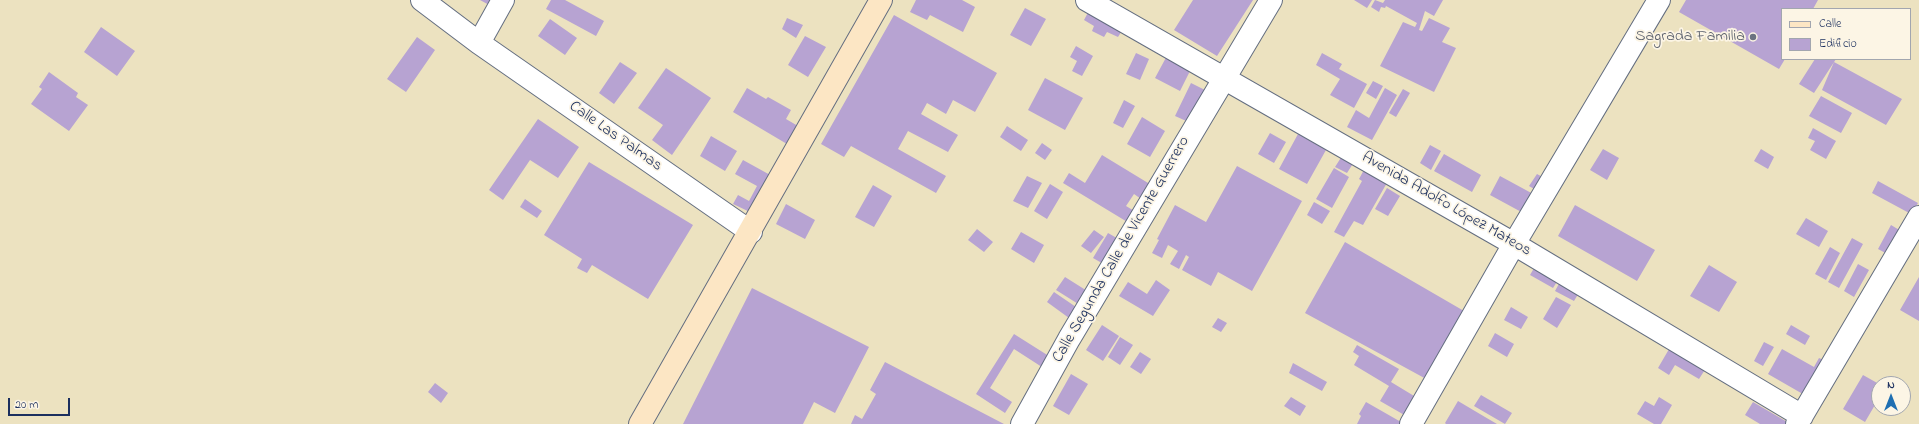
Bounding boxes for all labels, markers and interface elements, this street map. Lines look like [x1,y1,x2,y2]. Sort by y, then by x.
legend [1781,8,1911,60]
text: Calle [1819,15,1841,33]
place label: Sagrada Familia [1635,27,1745,47]
marker: Sagrada Familia [1748,32,1758,42]
text: Edificio [1819,35,1857,53]
street label: Calle Las Palmas [565,98,665,176]
street label: Calle Segunda Calle de Vicente Guerrero [1049,134,1195,366]
street label: Avenida Adolfo López Mateos [1358,149,1534,261]
north arrow [1871,376,1911,416]
text: N [1887,377,1895,393]
scale bar [10,390,72,416]
text: 20 m [15,396,38,414]

